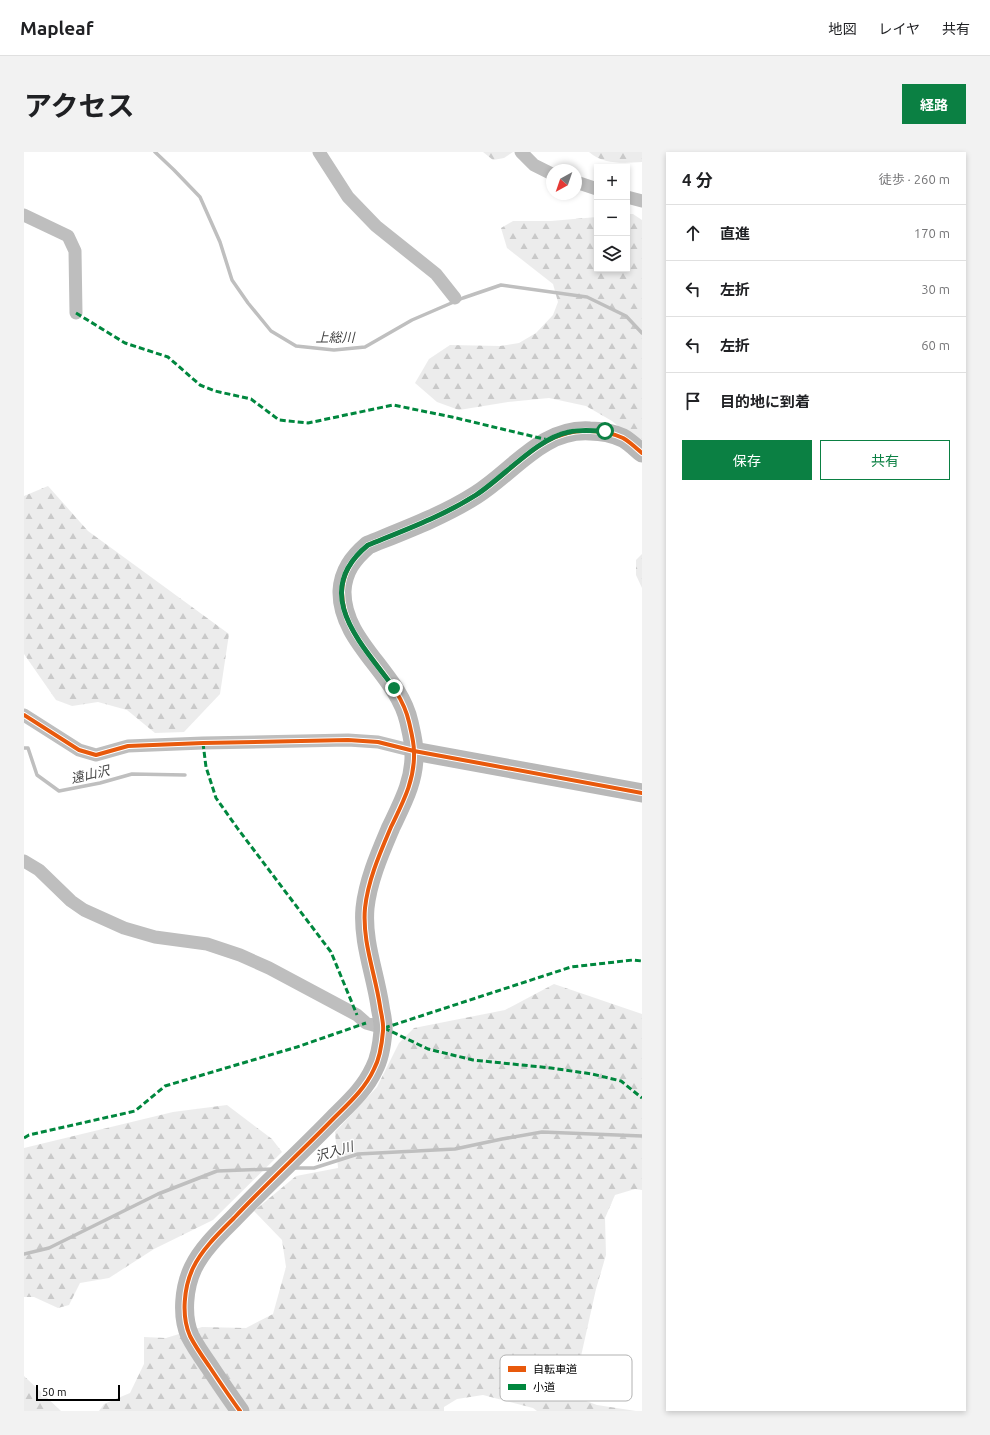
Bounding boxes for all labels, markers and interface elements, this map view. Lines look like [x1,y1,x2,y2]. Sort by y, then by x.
text: Mapleaf [20,17,93,39]
text: 地図 [828,21,856,37]
text: レイヤ [878,21,920,37]
text: 共有 [942,21,970,37]
button: 経路 [902,84,966,124]
text: アクセス [24,90,135,121]
north arrow [546,164,582,200]
map controls [594,164,630,272]
button: + [594,164,630,200]
text: 4 分 [682,170,713,189]
text: 徒歩 · 260 m [879,172,950,186]
button: − [594,200,630,236]
icon: ahead [682,222,704,244]
text: 直進 [720,225,750,242]
text: 170 m [914,226,950,240]
button: layers [594,236,630,272]
icon: left [682,278,704,300]
text: 左折 [720,281,750,298]
text: 30 m [921,282,950,296]
water label: 上総川 [315,330,356,344]
icon: left [682,334,704,356]
text: 左折 [720,337,750,354]
text: 60 m [921,338,950,352]
icon: arrive [682,390,704,412]
text: 目的地に到着 [720,393,810,410]
route start [596,422,614,440]
button: 保存 [682,440,812,480]
button: 共有 [820,440,950,480]
route end [385,679,403,697]
water label: 遠山沢 [69,762,113,785]
water label: 沢入川 [313,1138,357,1163]
legend [500,1355,632,1401]
text: 自転車道 [533,1363,577,1375]
text: 小道 [533,1381,555,1393]
scale bar [36,1383,120,1402]
text: 50 m [42,1386,66,1398]

